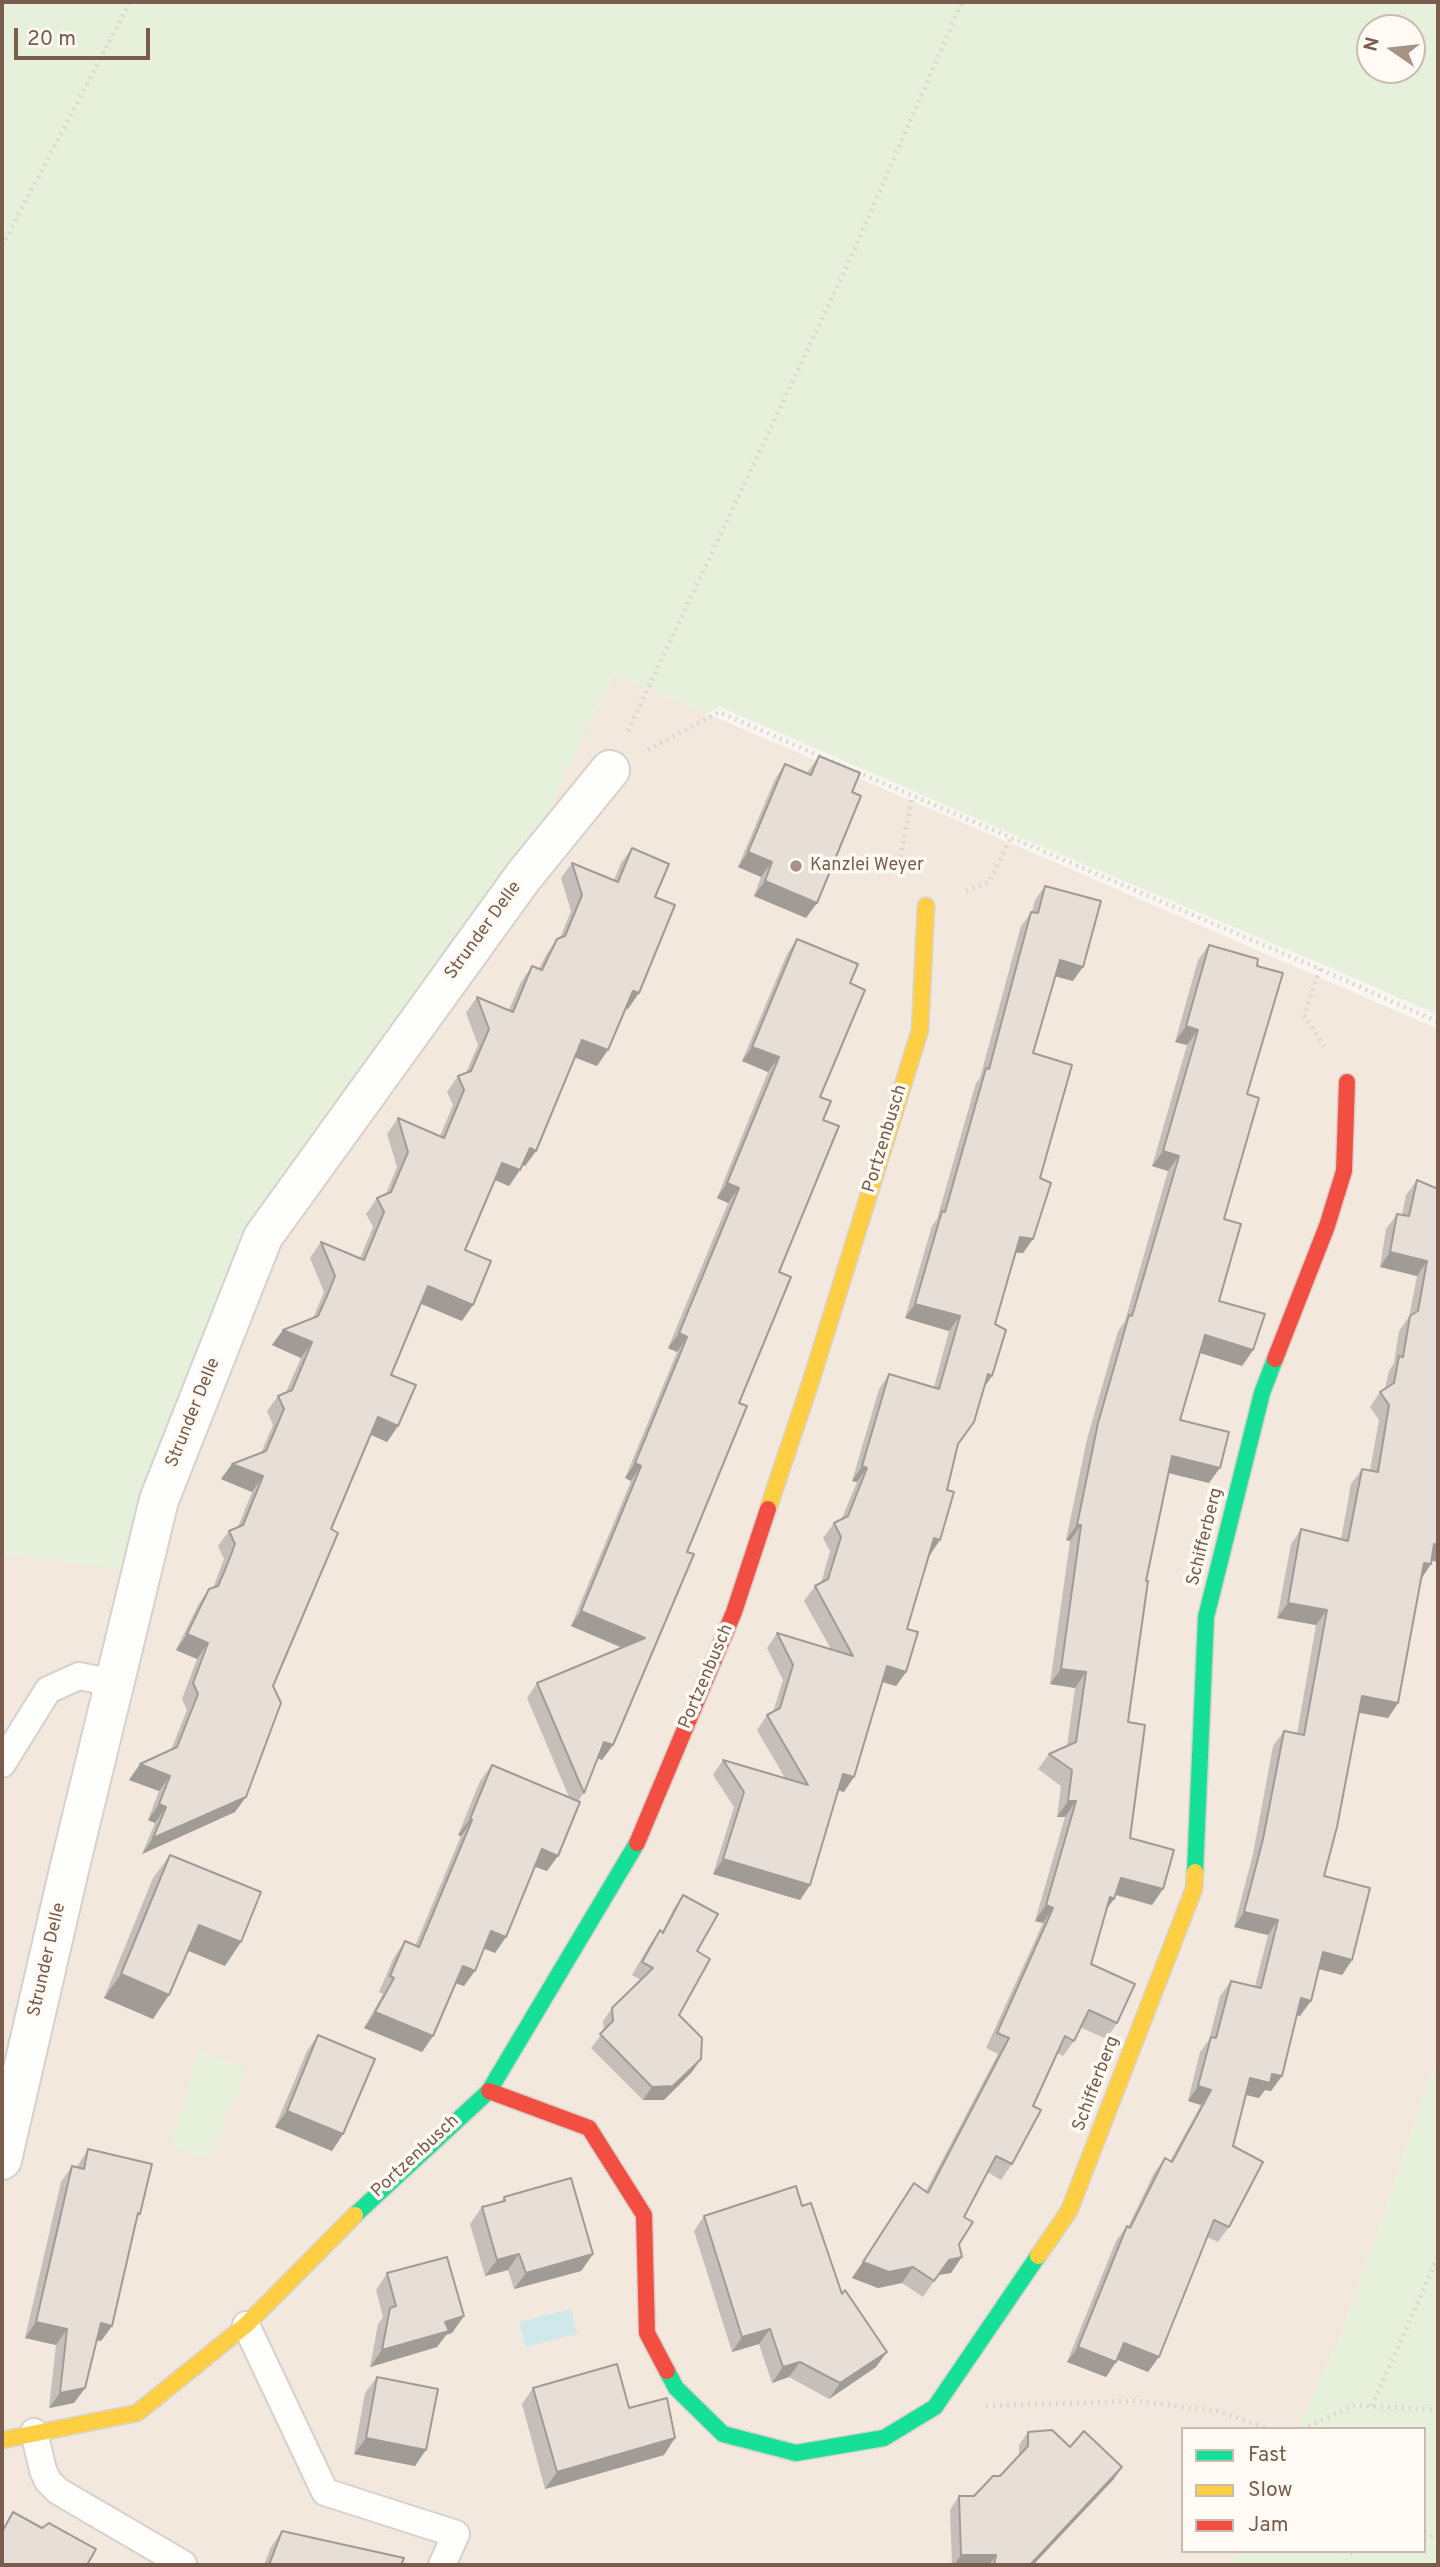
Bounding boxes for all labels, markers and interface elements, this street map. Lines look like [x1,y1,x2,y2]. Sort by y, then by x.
scale bar [18,14,154,58]
north arrow [1356,14,1426,84]
text: 20 m [27,26,76,53]
text: N [1359,35,1386,54]
place label: Kanzlei Weyer [810,855,924,877]
marker: Kanzlei Weyer [788,858,804,874]
street label: Strunder Delle [441,878,527,984]
street label: Portzenbusch [859,1082,913,1196]
street label: Strunder Delle [162,1355,226,1471]
street label: Schifferberg [1183,1486,1229,1588]
street label: Portzenbusch [675,1621,739,1733]
street label: Strunder Delle [24,1901,72,2019]
street label: Schifferberg [1069,2033,1125,2135]
street label: Portzenbusch [368,2111,464,2203]
legend [1181,2427,1426,2553]
text: Fast [1248,2442,1287,2469]
text: Slow [1248,2477,1293,2504]
text: Jam [1248,2512,1289,2539]

